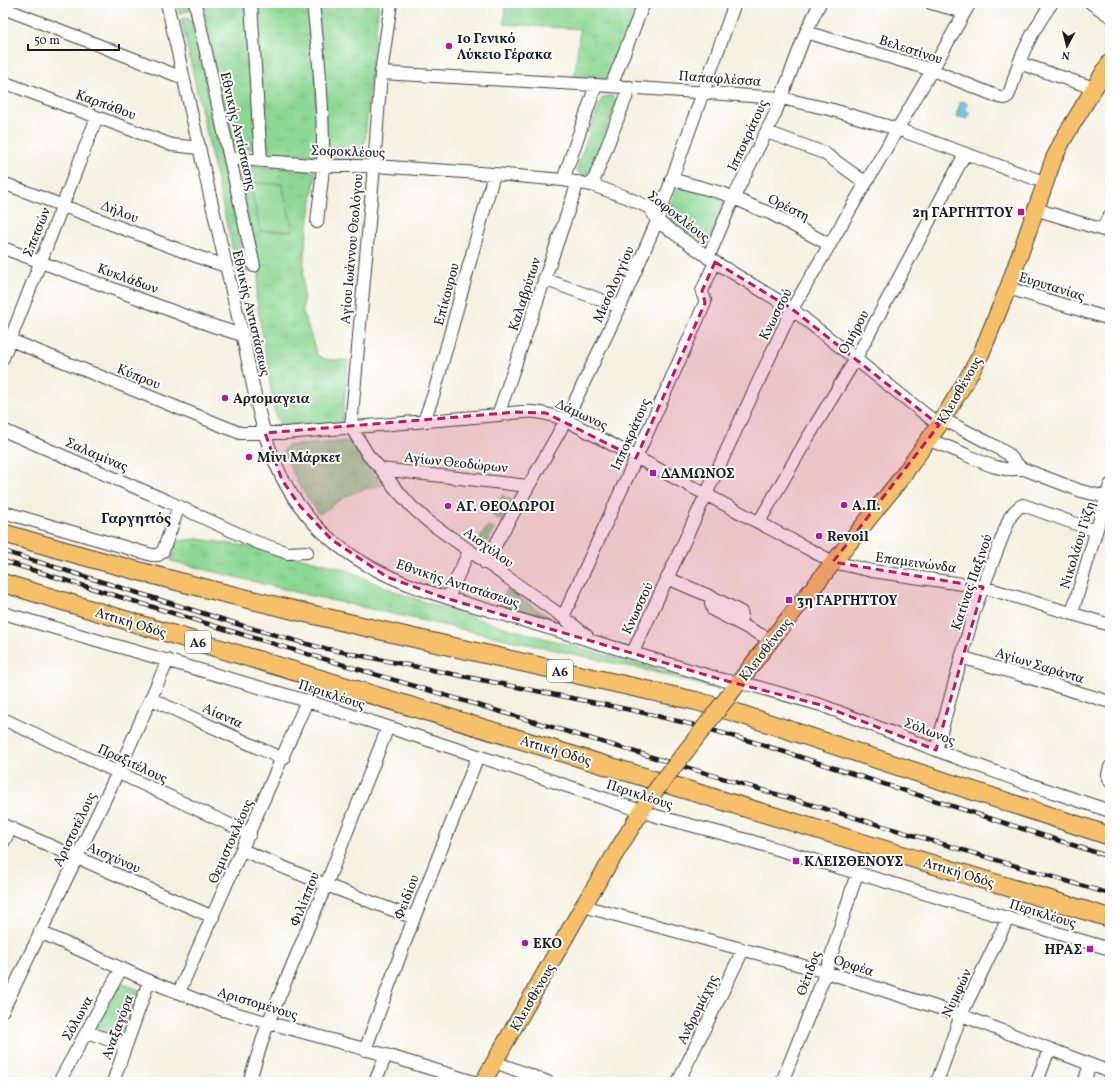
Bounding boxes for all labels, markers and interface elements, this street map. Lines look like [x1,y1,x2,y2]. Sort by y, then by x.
scale bar [28,26,119,52]
north arrow [1047,26,1087,66]
place label: 1ο Γενικό Λύκειο Γέρακα [457,30,552,65]
street label: Βελεστίνου [876,31,945,70]
text: 50 m [34,33,60,49]
marker: 1ο Γενικό Λύκειο Γέρακα [444,41,454,51]
text: N [1061,47,1071,62]
street label: Παπαφλέσσα [678,67,762,92]
street label: Εθνικής Αντίστασης [215,70,260,193]
street label: Καρπάθου [73,86,138,125]
street label: Ιπποκράτους [723,97,773,175]
street label: Σοφοκλέους [310,142,386,163]
street label: Αγίου Ιωάννου Θεολόγου [336,173,369,325]
street label: Σοφοκλέους [643,187,713,248]
street label: Ορέστη [764,190,812,227]
street label: Δήλου [98,197,141,228]
place label: 2η ΓΑΡΓΗΤΤΟΥ [913,204,1013,223]
street label: Σπετσών [19,205,56,260]
marker: 2η ΓΑΡΓΗΤΤΟΥ [1016,207,1026,217]
street label: Μεσολογγίου [589,243,640,326]
street label: Εθνικής Αντιστάσεως [227,248,274,378]
street label: Καλαβρύτων [505,255,546,334]
street label: Κυκλάδων [94,260,161,299]
street label: Επίκουρου [430,261,465,328]
street label: Ευρυτανίας [1016,268,1087,306]
street label: Κνωσσού [755,285,798,344]
street label: Ομήρου [834,307,874,358]
street label: Κλεισθένους [933,353,987,428]
street label: Κύπρου [114,360,163,395]
place label: Αρτομαγεια [233,390,310,409]
marker: Αρτομαγεια [220,393,230,403]
street label: Δάμωνος [552,395,611,436]
street label: Ιπποκράτους [607,395,656,474]
street label: Σαλαμίνας [62,434,131,477]
place label: Μίνι Μάρκετ [257,449,341,468]
street label: Αγίων Θεοδώρων [403,449,509,478]
marker: Μίνι Μάρκετ [244,452,254,462]
place label: ΔΑΜΩΝΟΣ [661,465,735,484]
marker: ΔΑΜΩΝΟΣ [648,468,658,478]
place label: Α.Π. [852,497,881,516]
place label: ΑΓ. ΘΕΟΔΩΡΟΙ [456,498,555,517]
street label: Νικολάου Γύζη [1056,499,1101,592]
marker: Α.Π. [839,500,849,510]
marker: ΑΓ. ΘΕΟΔΩΡΟΙ [443,501,453,511]
district label: Γαργηττός [101,509,171,530]
street label: Αισχύλου [459,524,517,573]
place label: Revoil [827,528,869,547]
marker: Revoil [814,531,824,541]
street label: Κατίνας Παξινού [947,532,998,633]
street label: Επαμεινώνδα [874,548,958,579]
street label: Εθνικής Αντιστάσεως [393,555,522,613]
street label: Κνωσσού [618,579,659,638]
place label: 3η ΓΑΡΓΗΤΤΟΥ [797,592,897,611]
marker: 3η ΓΑΡΓΗΤΤΟΥ [784,595,794,605]
street label: Αττική Οδός [92,604,169,643]
street label: Κλεισθένους [735,614,797,686]
road number: Α6 [185,631,211,653]
street label: Αγίων Σαράντα [993,644,1087,689]
road number: Α6 [547,660,573,682]
street label: Περικλέους [296,676,367,715]
street label: Αίαντα [199,699,246,734]
street label: Σόλωνος [901,714,958,751]
street label: Αττική Οδός [517,732,594,771]
street label: Πραξιτέλους [94,740,170,789]
street label: Περικλέους [604,776,675,815]
street label: Αριστοτέλους [49,789,102,870]
street label: Θεμιστοκλέους [204,796,258,887]
street label: Αισχύνου [84,838,143,879]
place label: ΚΛΕΙΣΘΕΝΟΥΣ [804,853,904,872]
street label: Αττική Οδός [920,854,997,893]
marker: ΚΛΕΙΣΘΕΝΟΥΣ [791,856,801,866]
street label: Φιλίππου [286,869,325,930]
street label: Φειδίου [390,872,425,923]
street label: Περικλέους [1007,895,1078,934]
place label: ΕΚΟ [533,935,562,954]
marker: ΕΚΟ [520,938,530,948]
place label: ΗΡΑΣ [1044,941,1082,960]
marker: ΗΡΑΣ [1085,944,1095,954]
street label: Θέτιδος [793,948,826,999]
street label: Ορφέα [831,951,877,982]
street label: Κλεισθένους [506,960,560,1035]
street label: Νυμφών [938,966,977,1021]
street label: Ανδρομάχης [673,972,723,1048]
street label: Αριστομένους [215,983,300,1026]
street label: Σόλωνα [58,992,99,1045]
street label: Αναξαγόρα [98,992,139,1063]

